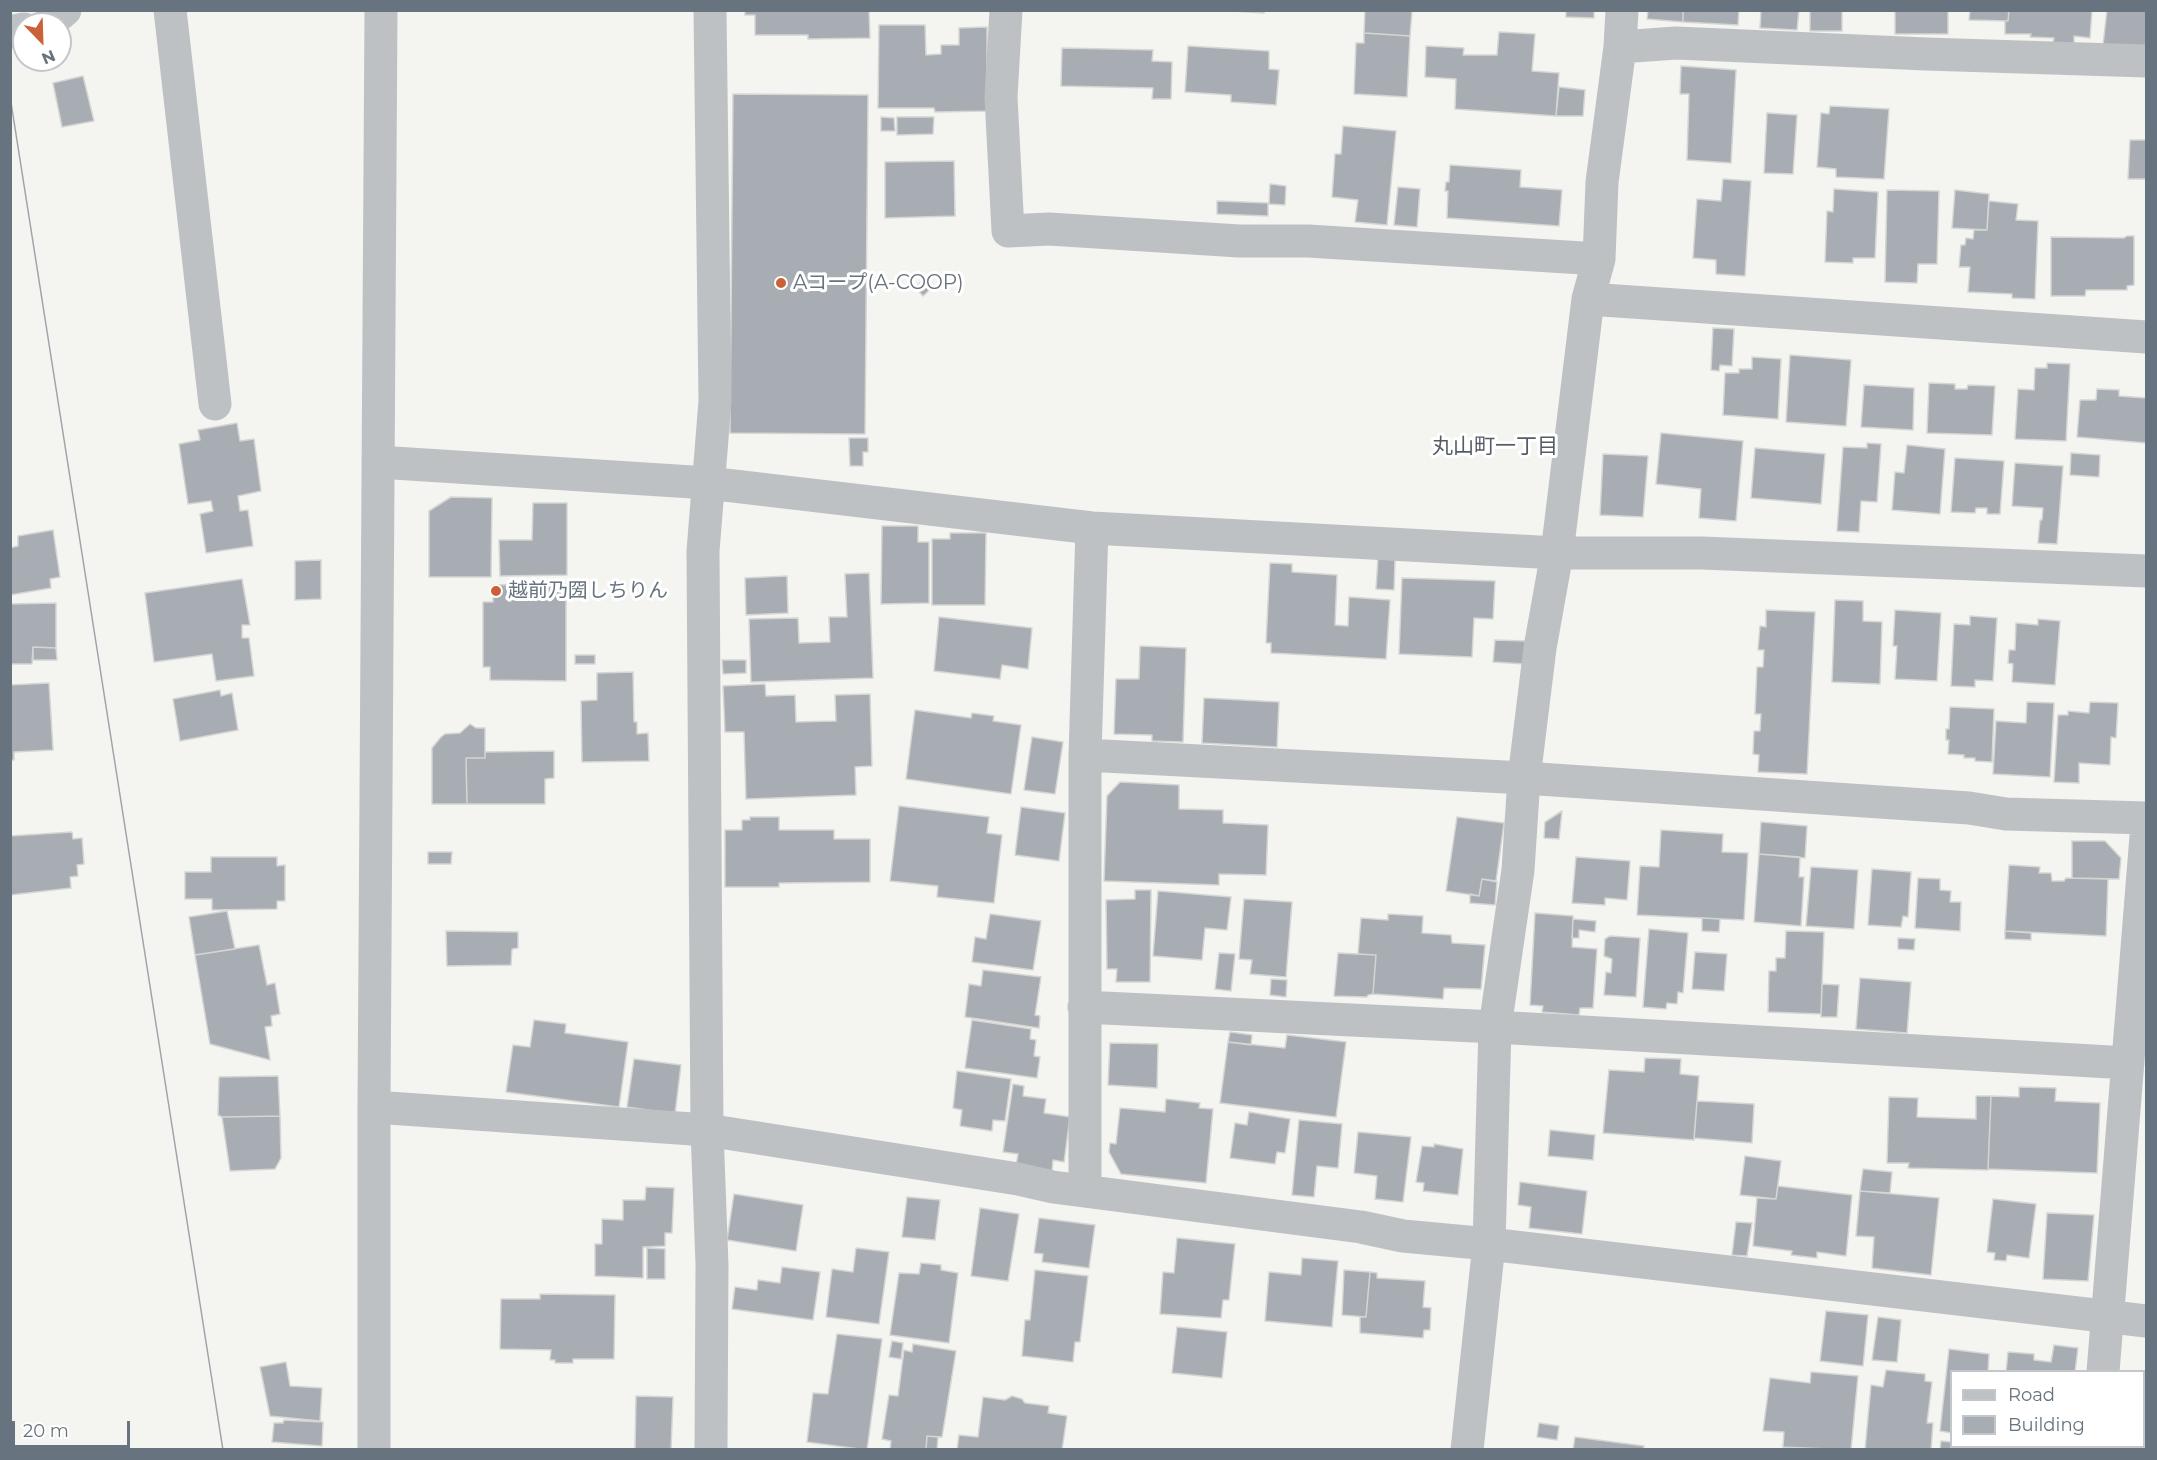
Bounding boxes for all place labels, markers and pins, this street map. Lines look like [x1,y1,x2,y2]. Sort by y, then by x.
place label: Aコープ(A-COOP) [793,271,964,295]
marker: Aコープ(A-COOP) [774,276,788,290]
place label: 越前乃圀しちりん [508,579,668,603]
marker: 越前乃圀しちりん [489,584,503,598]

